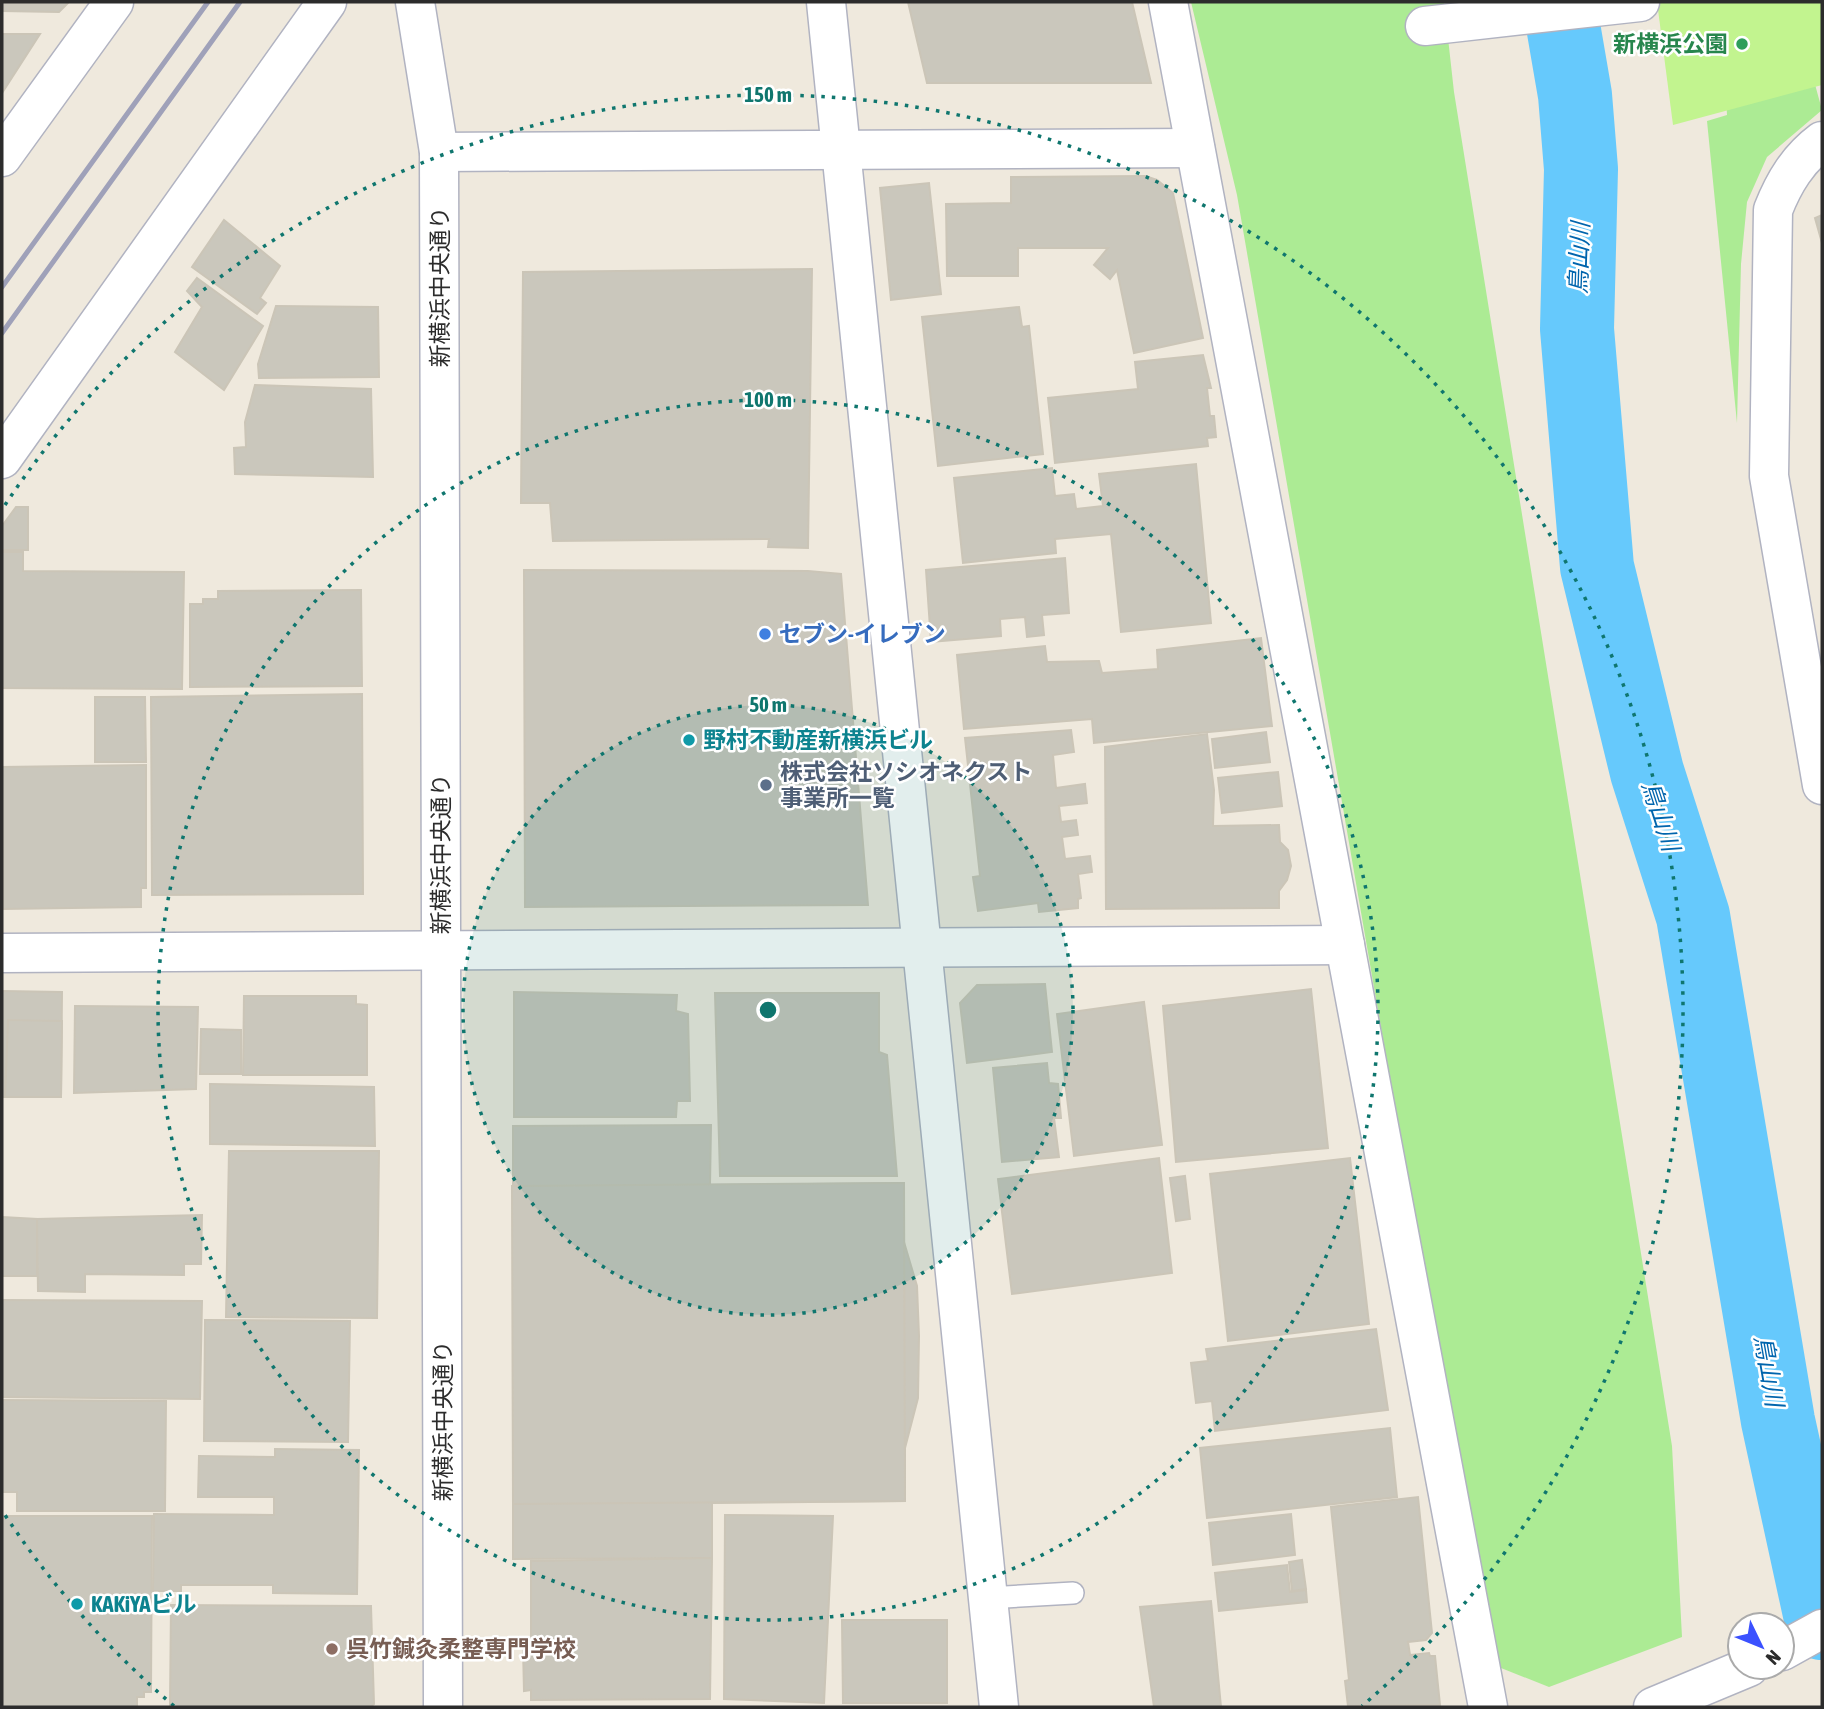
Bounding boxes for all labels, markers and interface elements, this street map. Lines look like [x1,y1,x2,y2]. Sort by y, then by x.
place label: 新横浜公園 [1613,31,1728,57]
marker: 新横浜公園 [1734,36,1750,52]
text: 150 m [744,82,792,106]
street label: 新横浜中央通り [427,207,453,368]
water label: 鳥山川 [1564,219,1594,294]
text: 100 m [744,387,792,411]
place label: セブン-イレブン [779,621,946,647]
marker: セブン-イレブン [757,626,773,642]
text: 50 m [749,692,787,716]
place label: 野村不動産新横浜ビル [703,727,933,753]
marker: 野村不動産新横浜ビル [681,732,697,748]
place label: 株式会社ソシオネクスト 事業所一覧 [780,759,1032,811]
street label: 新横浜中央通り [428,774,454,935]
marker: 株式会社ソシオネクスト 事業所一覧 [758,777,774,793]
water label: 鳥山川 [1637,778,1686,857]
centre of rings [756,998,780,1022]
water label: 鳥山川 [1749,1333,1789,1412]
street label: 新横浜中央通り [430,1341,456,1502]
place label: KAKiYAビル [91,1591,196,1617]
marker: KAKiYAビル [69,1596,85,1612]
north arrow [1726,1611,1796,1681]
place label: 呉竹鍼灸柔整専門学校 [346,1636,576,1662]
marker: 呉竹鍼灸柔整専門学校 [324,1641,340,1657]
text: N [1762,1646,1785,1669]

